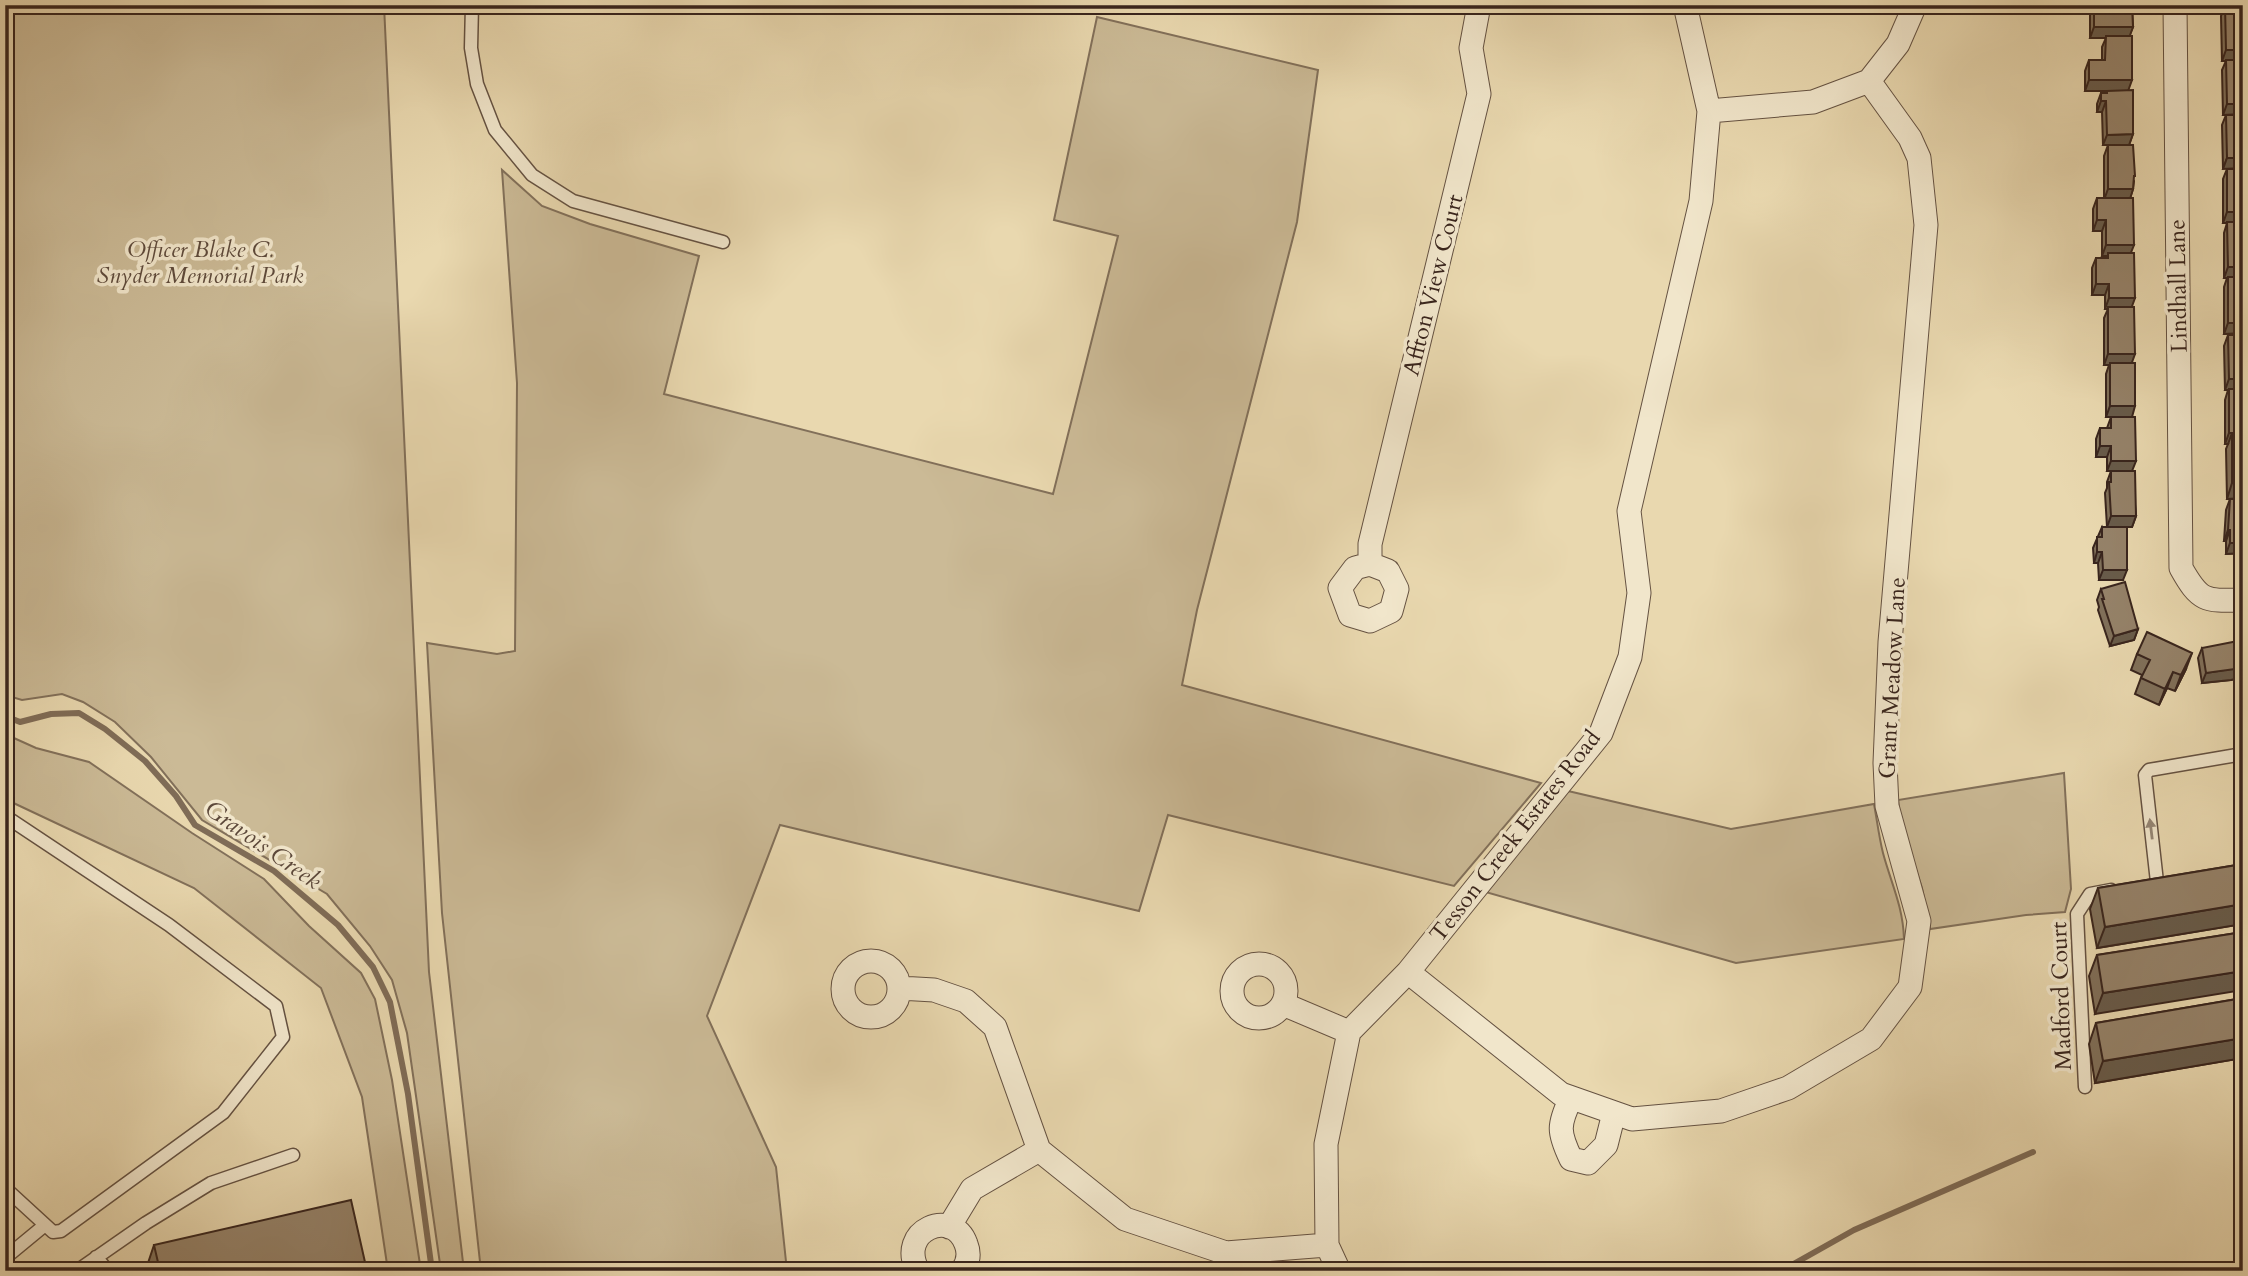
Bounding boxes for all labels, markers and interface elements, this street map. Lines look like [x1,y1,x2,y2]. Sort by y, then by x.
street label: Affton View Court [1395,191,1471,379]
street label: Lindhall Lane [2161,219,2195,353]
park label: Officer Blake C. Snyder Memorial Park [97,234,304,291]
street label: Grant Meadow Lane [1871,576,1913,780]
street label: Tesson Creek Estates Road [1422,723,1608,948]
water label: Gravois Creek [198,793,328,897]
one-way arrow [2145,818,2156,840]
street label: Madford Court [2043,921,2079,1071]

